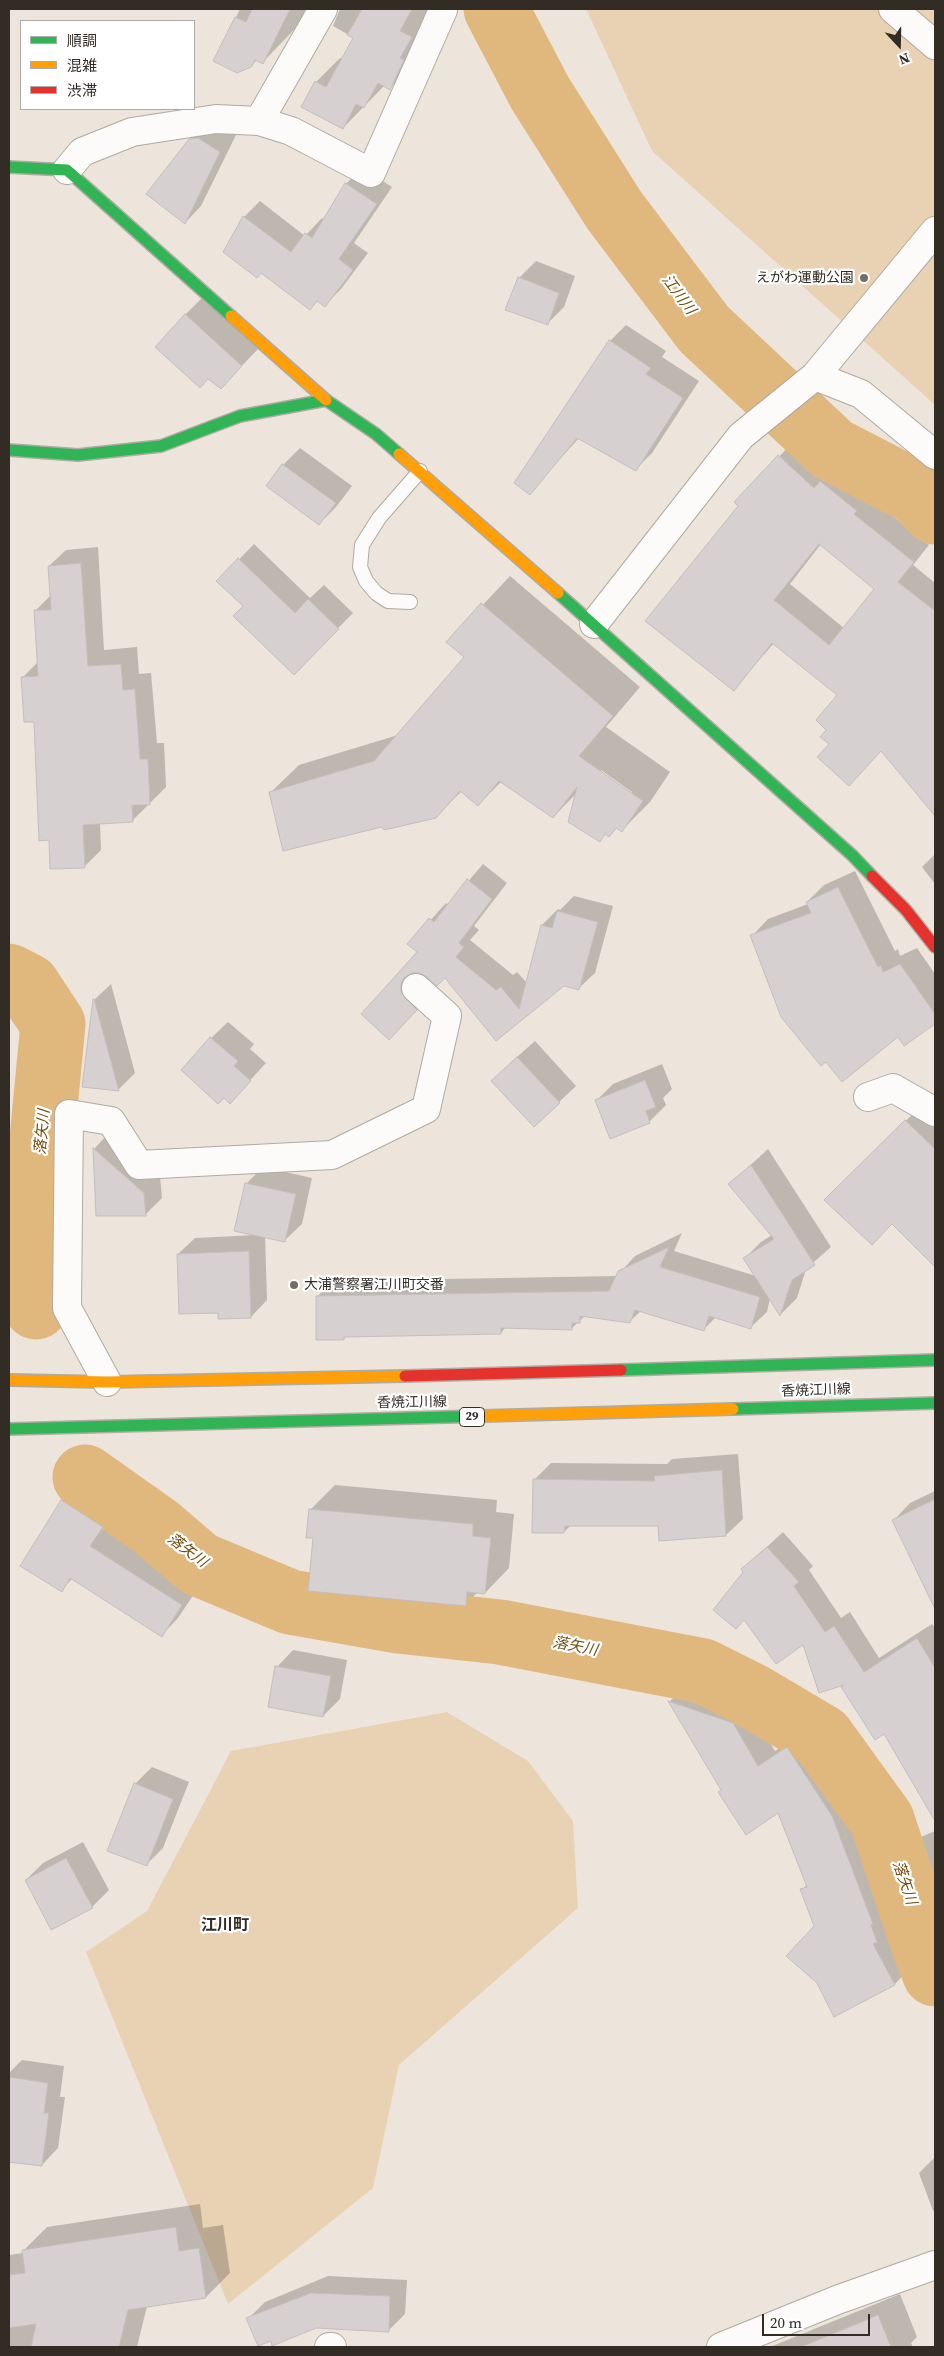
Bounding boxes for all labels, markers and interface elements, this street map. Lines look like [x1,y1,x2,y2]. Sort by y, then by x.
legend [20,20,195,110]
north arrow [874,20,924,70]
text: 順調 [67,30,97,51]
text: N [896,48,913,70]
text: 混雑 [67,55,97,76]
text: 渋滞 [67,80,97,101]
place label: えがわ運動公園 [756,270,854,286]
water label: 江川川 [657,272,699,318]
marker: えがわ運動公園 [858,272,870,284]
water label: 落矢川 [32,1109,54,1155]
place label: 大浦警察署江川町交番 [304,1277,444,1293]
marker: 大浦警察署江川町交番 [288,1279,300,1291]
street label: 香焼江川線 [781,1381,851,1401]
street label: 香焼江川線 [377,1394,447,1412]
road number: 29 [460,1408,484,1426]
water label: 落矢川 [164,1530,210,1572]
water label: 落矢川 [551,1634,599,1660]
water label: 落矢川 [888,1859,920,1907]
district label: 江川町 [201,1916,249,1936]
scale bar [764,2304,872,2336]
text: 20 m [770,2312,802,2333]

